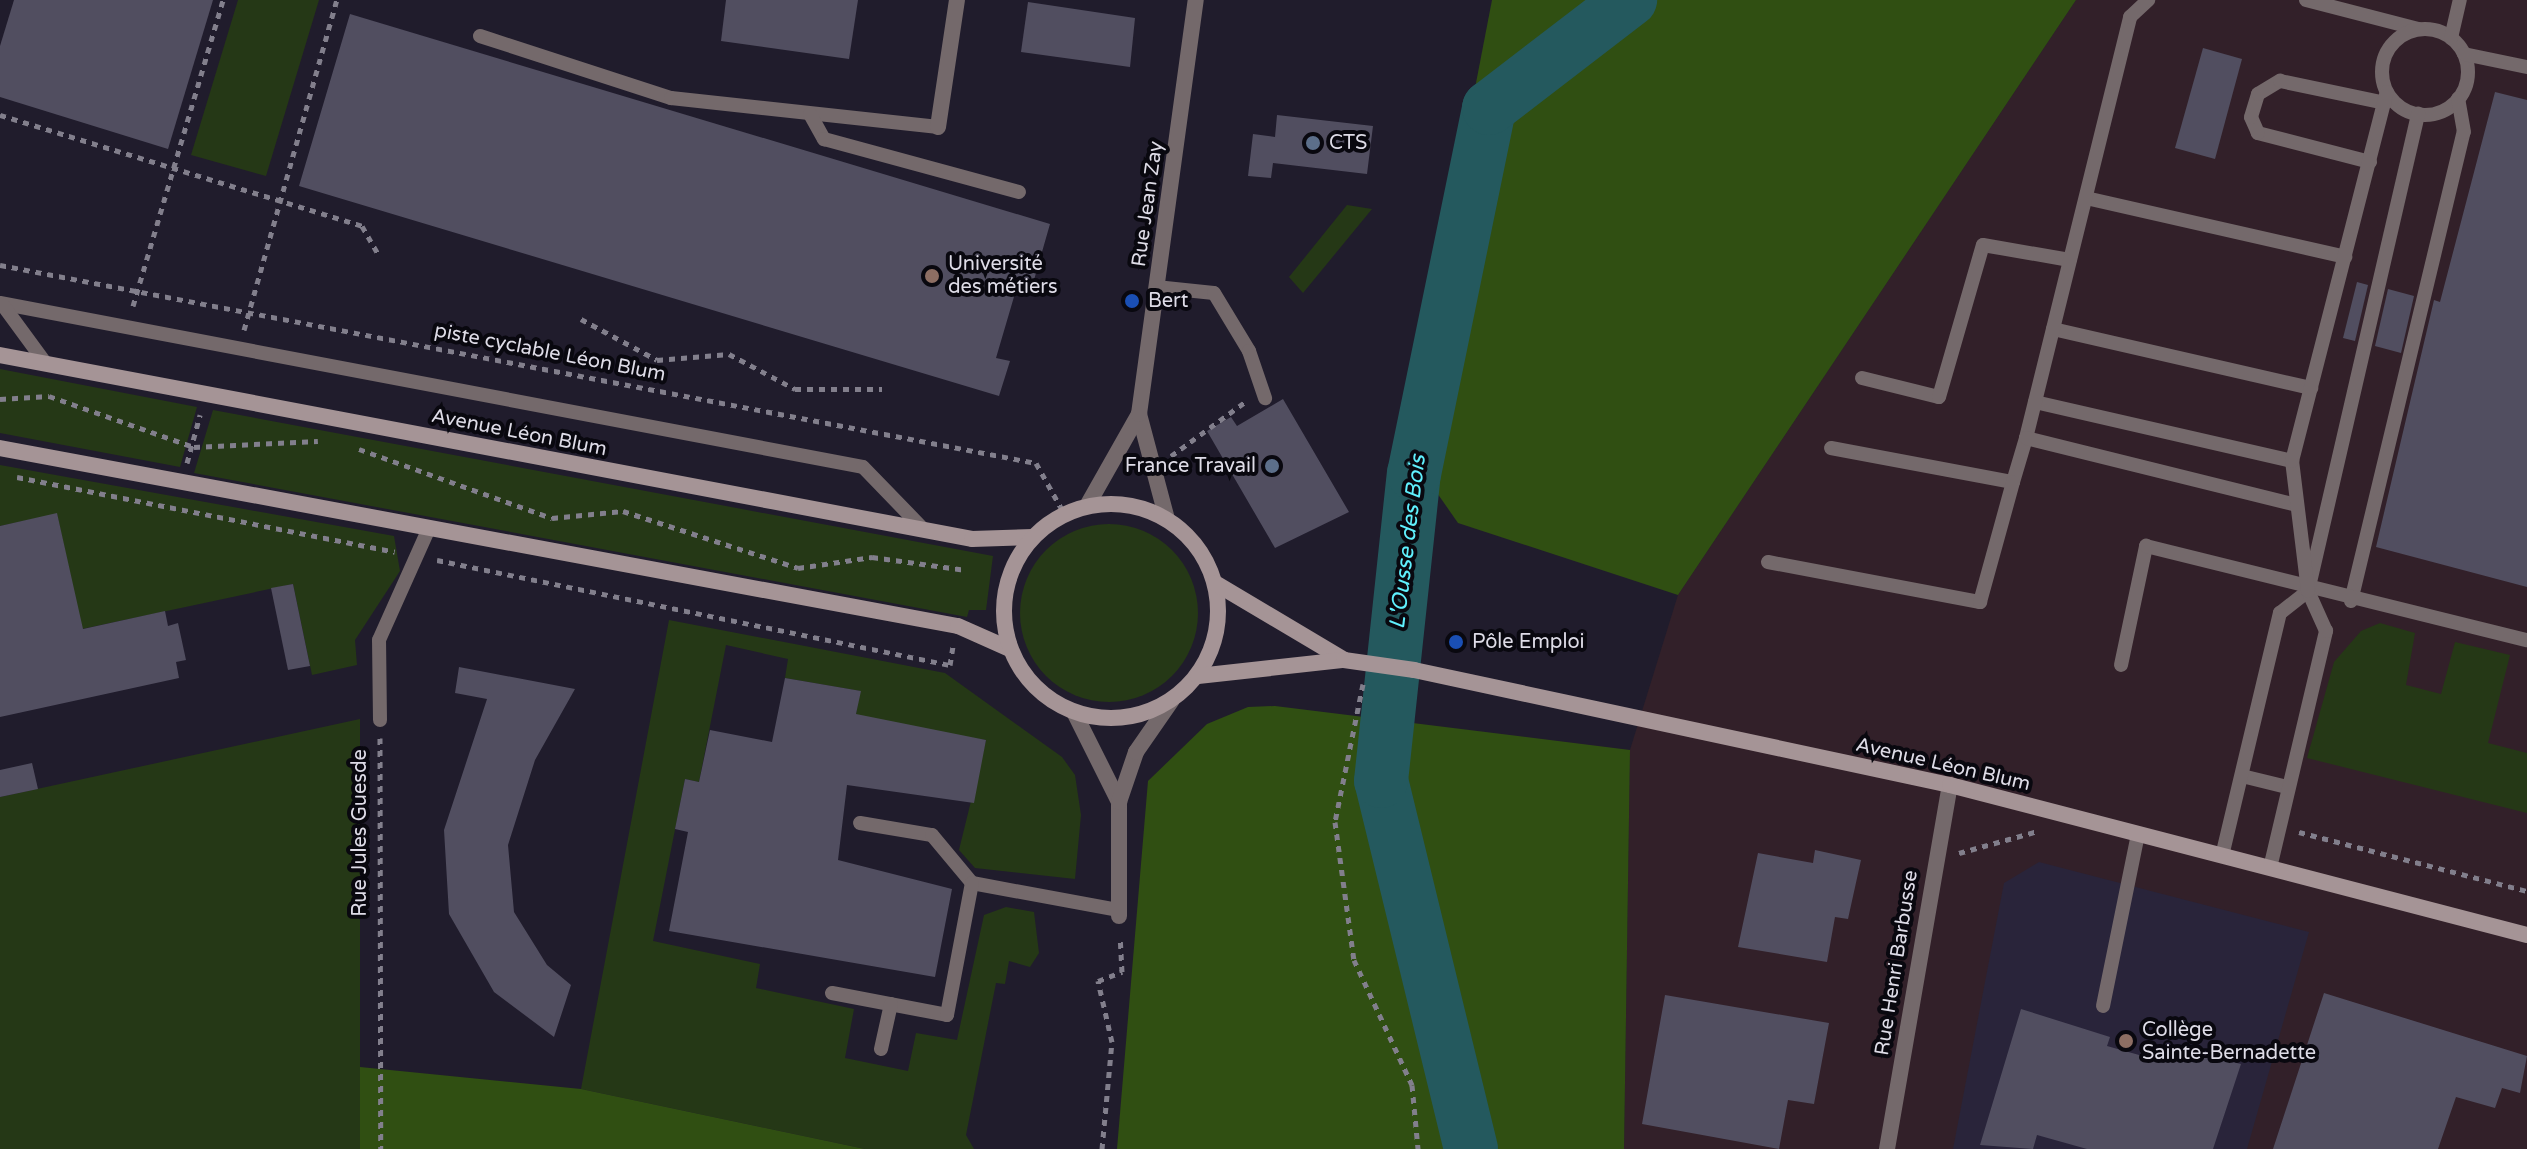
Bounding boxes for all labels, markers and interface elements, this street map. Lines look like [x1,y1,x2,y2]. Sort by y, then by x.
place label: CTS [1329,131,1367,155]
marker: CTS [1304,134,1322,152]
street label: Rue Jean Zay [1127,140,1169,268]
place label: Université des métiers [948,252,1058,299]
marker: Université des métiers [923,267,941,285]
place label: Bert [1148,289,1188,313]
marker: Bert [1123,292,1141,310]
street label: piste cyclable Léon Blum [432,319,668,387]
street label: Avenue Léon Blum [429,404,609,462]
water label: L'Ousse des Bois [1384,453,1432,631]
place label: France Travail [1125,454,1256,478]
marker: France Travail [1263,457,1281,475]
place label: Pôle Emploi [1472,630,1585,654]
marker: Pôle Emploi [1447,633,1465,651]
street label: Avenue Léon Blum [1853,733,2033,797]
street label: Rue Jules Guesde [348,749,372,917]
street label: Rue Henri Barbusse [1871,869,1923,1057]
place label: Collège Sainte-Bernadette [2142,1018,2316,1065]
marker: Collège Sainte-Bernadette [2117,1032,2135,1050]

